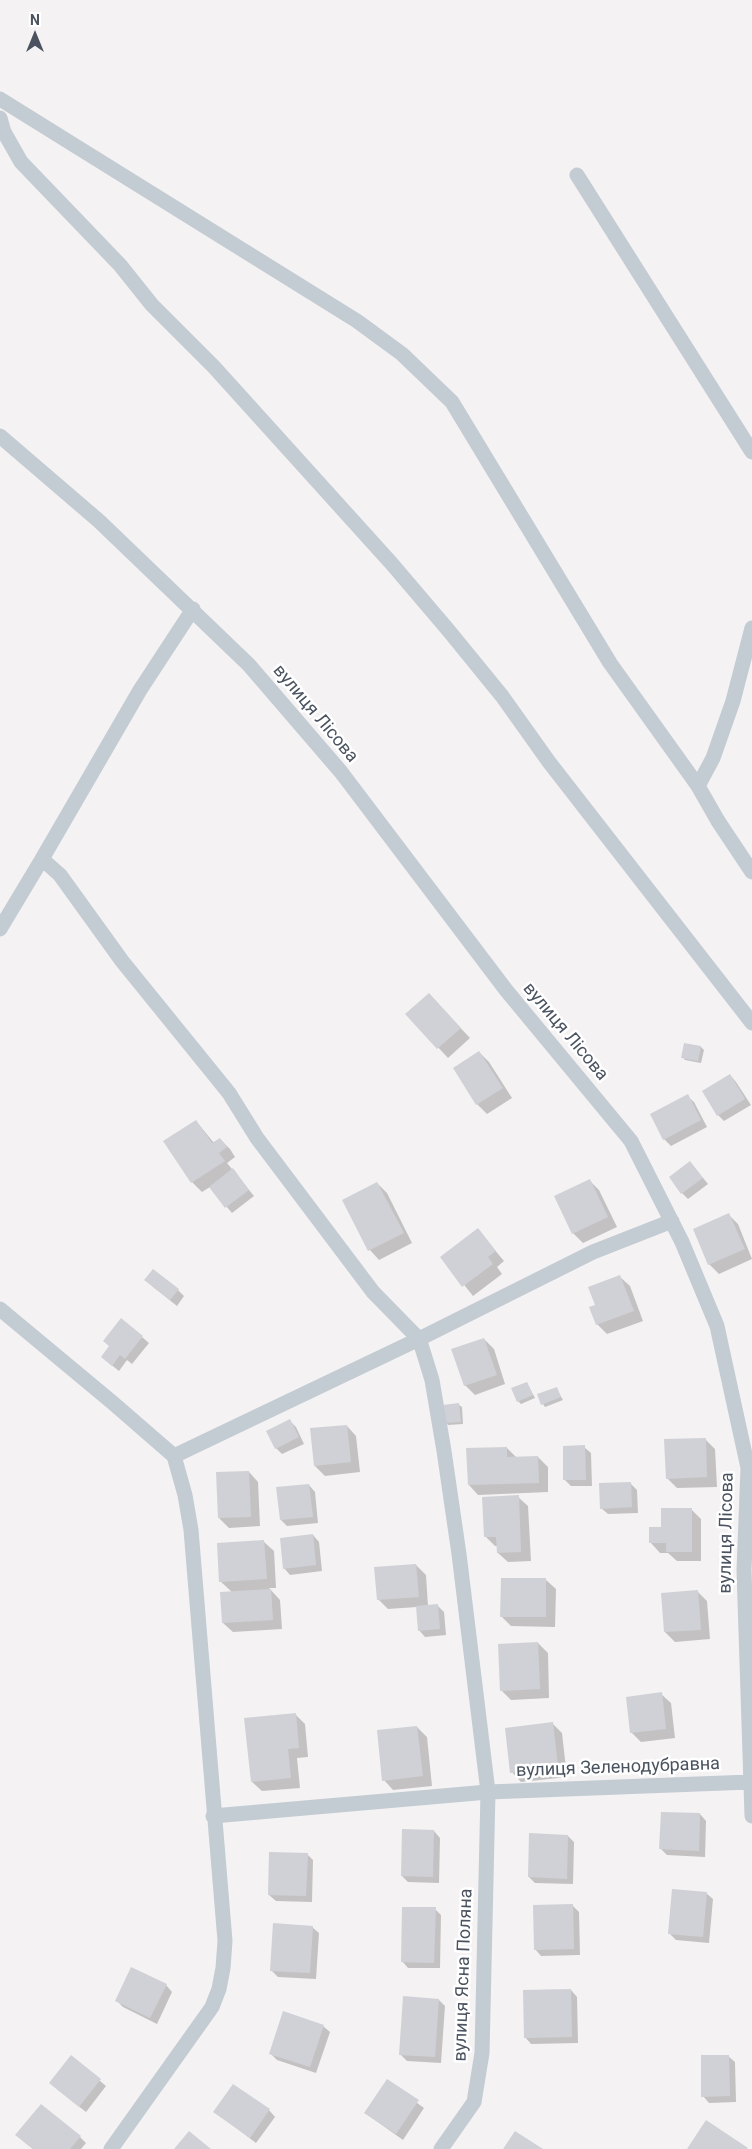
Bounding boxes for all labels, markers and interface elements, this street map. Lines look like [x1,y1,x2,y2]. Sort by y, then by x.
north arrow [10,10,60,60]
text: N [30,12,40,28]
street label: вулиця Лісова [268,661,362,767]
street label: вулиця Лісова [518,979,612,1085]
street label: вулиця Лісова [715,1472,739,1594]
street label: вулиця Зеленодубравна [516,1754,720,1782]
street label: вулиця Ясна Поляна [450,1888,478,2062]

